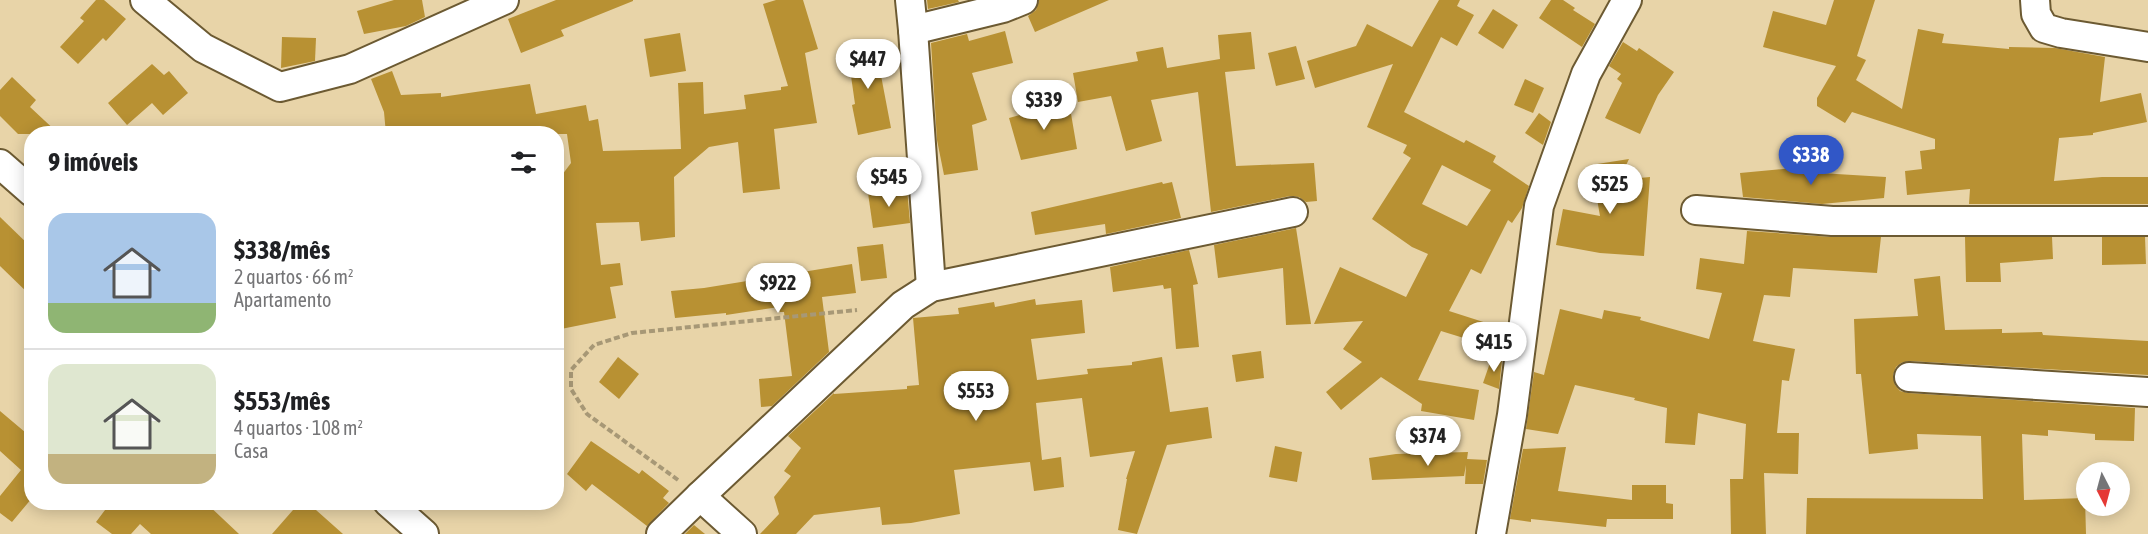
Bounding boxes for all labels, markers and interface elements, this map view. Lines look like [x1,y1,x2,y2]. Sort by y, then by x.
pin: $447 [832,39,904,90]
text: $447 [850,47,886,70]
pin: $339 [1008,80,1080,131]
text: $339 [1026,88,1062,111]
pin: $338 [1775,135,1847,186]
text: $338 [1793,143,1829,166]
icon: filters [507,146,540,179]
text: 9 imóveis [48,147,138,177]
pin: $545 [853,157,925,208]
pin: $525 [1574,164,1646,215]
text: $545 [871,165,907,188]
text: $525 [1592,172,1628,195]
text: $338/mês [234,235,330,265]
icon: home [96,237,168,309]
pin: $922 [742,263,814,314]
text: 2 quartos · 66 m² [234,265,354,288]
text: $922 [760,271,796,294]
text: Apartamento [234,288,331,311]
pin: $415 [1458,322,1530,373]
text: $415 [1476,330,1512,353]
pin: $553 [940,371,1012,422]
text: $553 [958,379,994,402]
text: $553/mês [234,386,330,416]
icon: home [96,388,168,460]
text: 4 quartos · 108 m² [234,416,363,439]
pin: $374 [1392,416,1464,467]
text: $374 [1410,424,1446,447]
text: Casa [234,439,269,462]
north arrow [2076,462,2130,516]
map controls [2076,462,2130,516]

